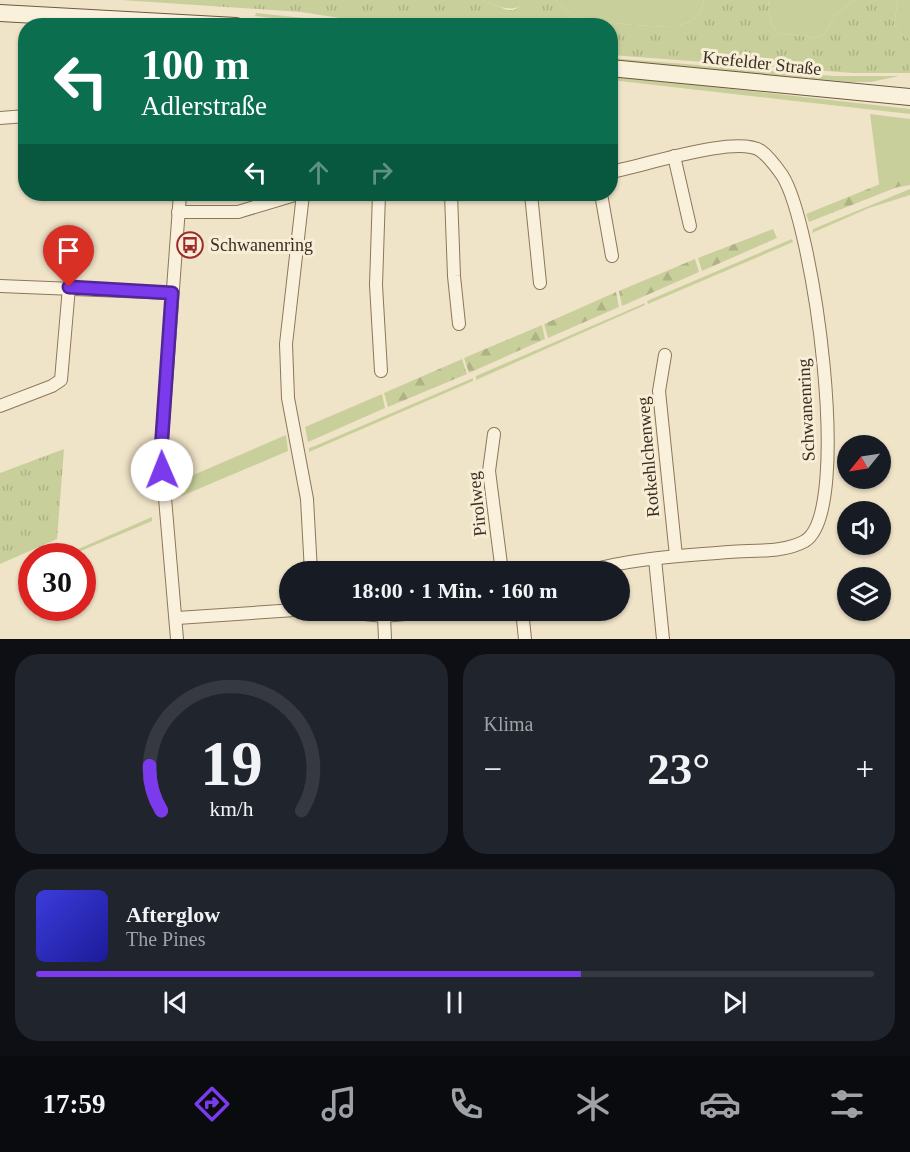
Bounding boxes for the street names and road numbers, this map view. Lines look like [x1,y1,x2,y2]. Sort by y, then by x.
street label: Krefelder Straße [702,47,822,79]
street label: Schwanenring [793,358,819,462]
street label: Rotkehlchenweg [633,396,663,518]
street label: Pirolweg [464,471,490,537]

